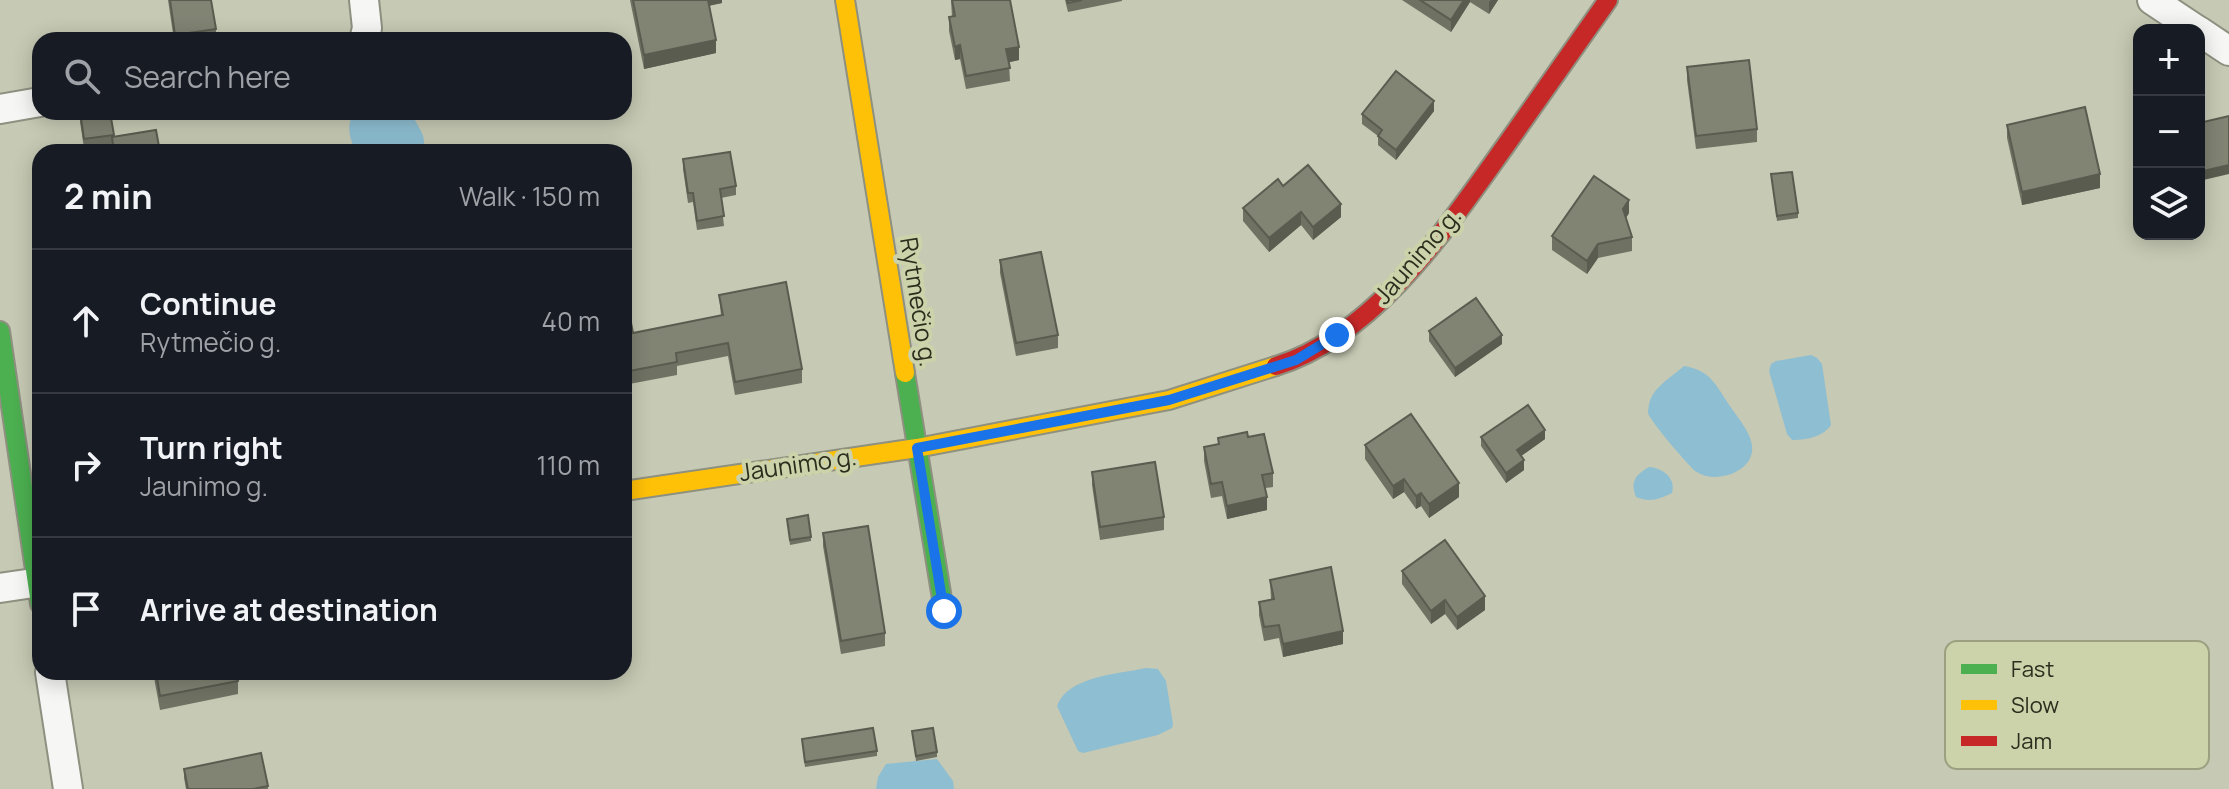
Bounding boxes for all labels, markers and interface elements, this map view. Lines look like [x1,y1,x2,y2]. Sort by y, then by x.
map controls [2133,24,2205,240]
button: + [2133,24,2205,96]
search box [32,32,632,120]
icon: search [60,54,104,98]
text: Search here [124,56,291,97]
button: − [2133,96,2205,168]
button: layers [2133,168,2205,240]
text: 2 min [64,173,152,219]
text: Walk · 150 m [459,178,600,214]
street label: Jaunimo g. [1366,200,1468,310]
street label: Rytmečio g. [893,235,946,369]
text: Continue [140,283,276,324]
icon: ahead [64,299,108,343]
text: 40 m [542,303,600,339]
route end [1319,317,1355,353]
text: Rytmečio g. [140,324,281,360]
text: Turn right [140,427,283,468]
street label: Jaunimo g. [737,439,859,488]
icon: right [64,443,108,487]
text: 110 m [537,447,600,483]
text: Jaunimo g. [140,468,268,504]
icon: arrive [64,587,108,631]
text: Arrive at destination [140,589,438,630]
route start [926,593,962,629]
legend [1945,641,2209,769]
text: Fast [2011,654,2054,684]
text: Slow [2011,690,2059,720]
text: Jam [2011,726,2052,756]

